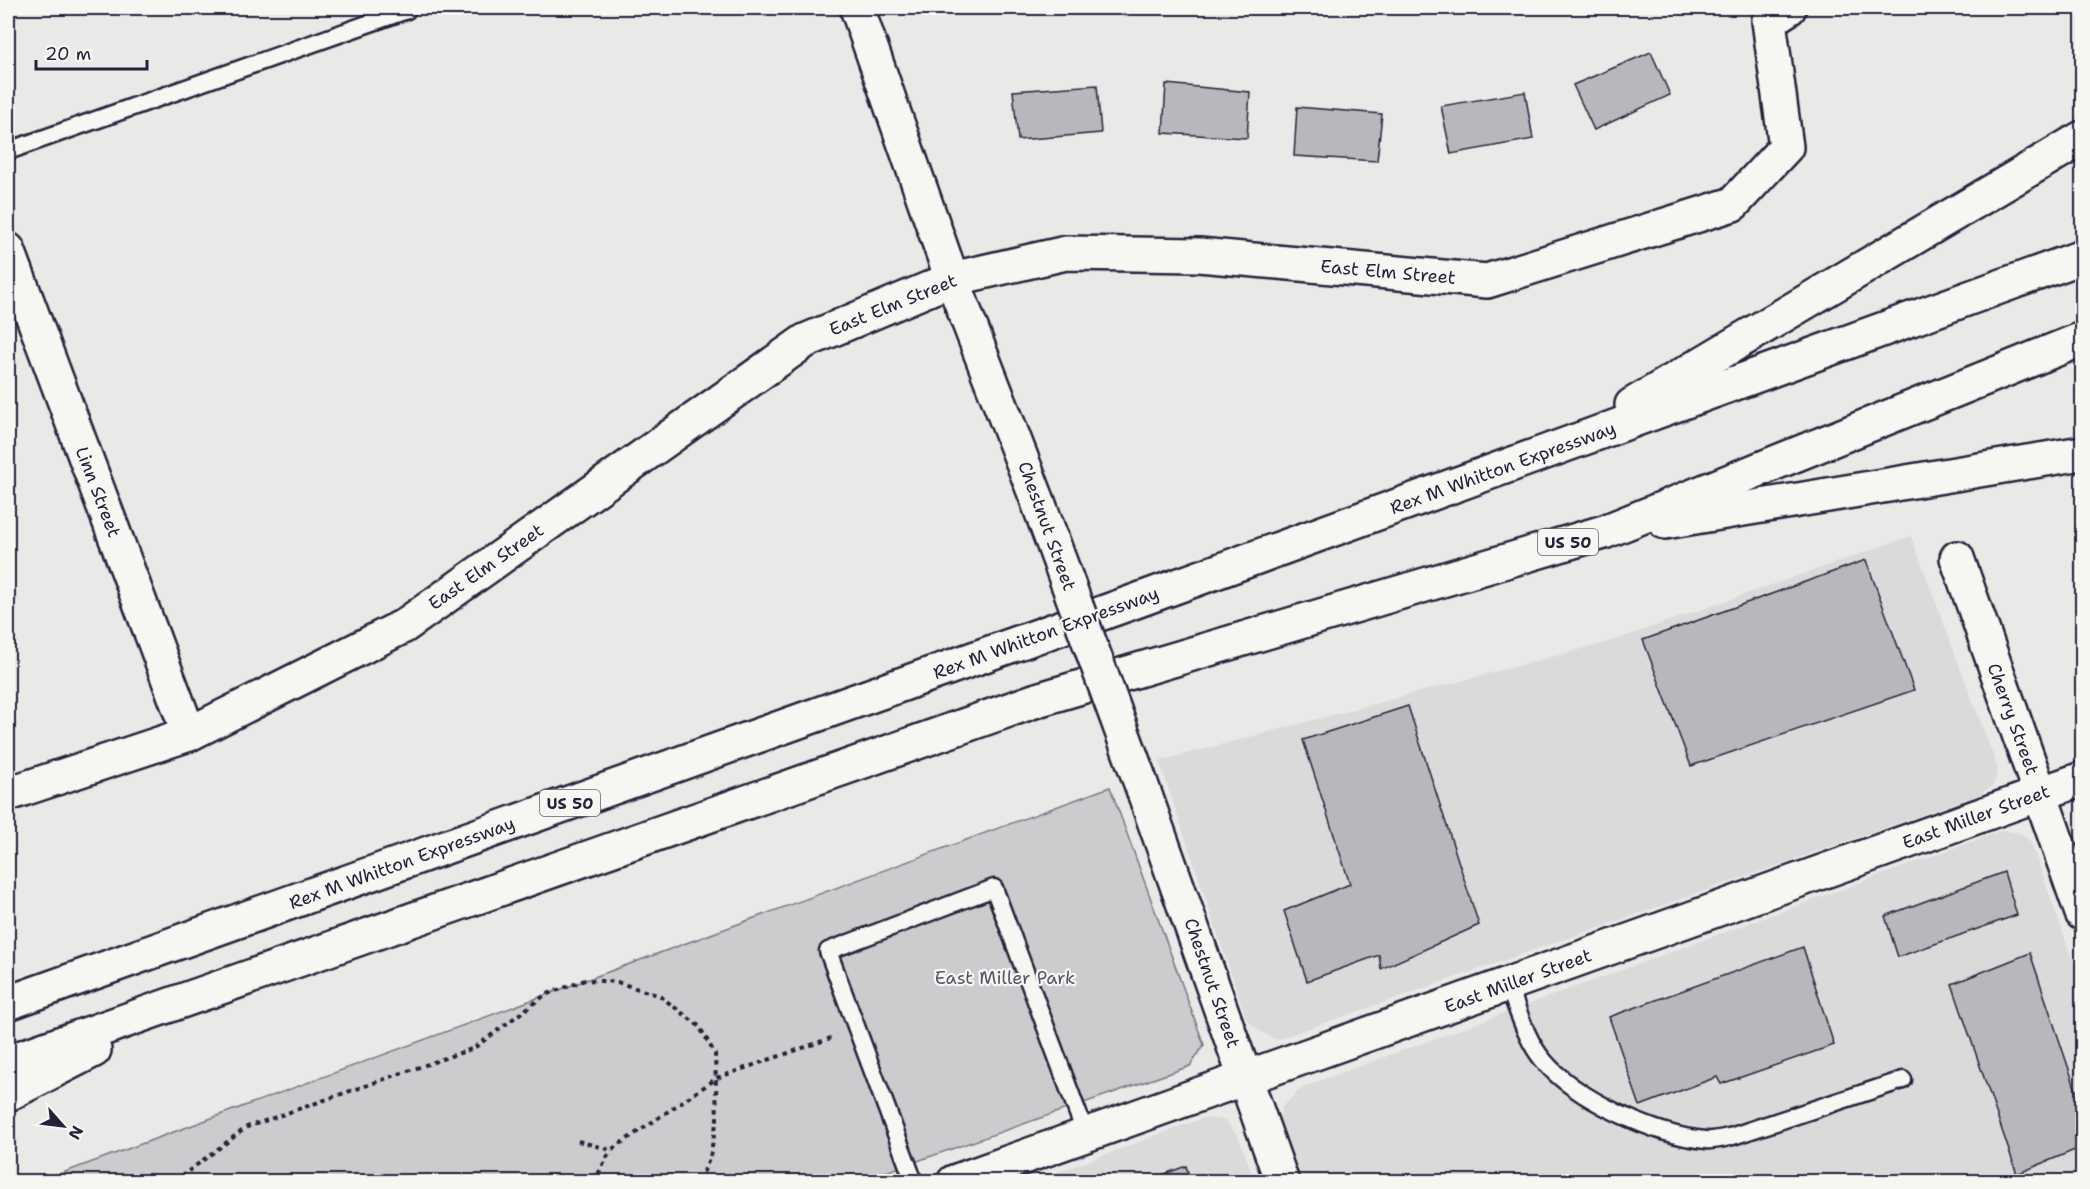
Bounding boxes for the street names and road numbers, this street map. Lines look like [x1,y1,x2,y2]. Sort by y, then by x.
street label: East Elm Street [1319,254,1457,290]
street label: East Elm Street [826,268,960,342]
street label: Rex M Whitton Expressway [1387,416,1619,520]
street label: Linn Street [70,443,126,541]
street label: Chestnut Street [1012,458,1082,594]
street label: East Elm Street [424,518,549,616]
road number: US 50 [1538,529,1598,555]
street label: Rex M Whitton Expressway [930,581,1162,685]
street label: Cherry Street [1982,660,2044,778]
street label: East Miller Street [1899,779,2053,855]
road number: US 50 [540,790,600,816]
street label: Rex M Whitton Expressway [286,811,518,915]
street label: Chestnut Street [1179,915,1246,1051]
street label: East Miller Street [1441,943,1595,1019]

